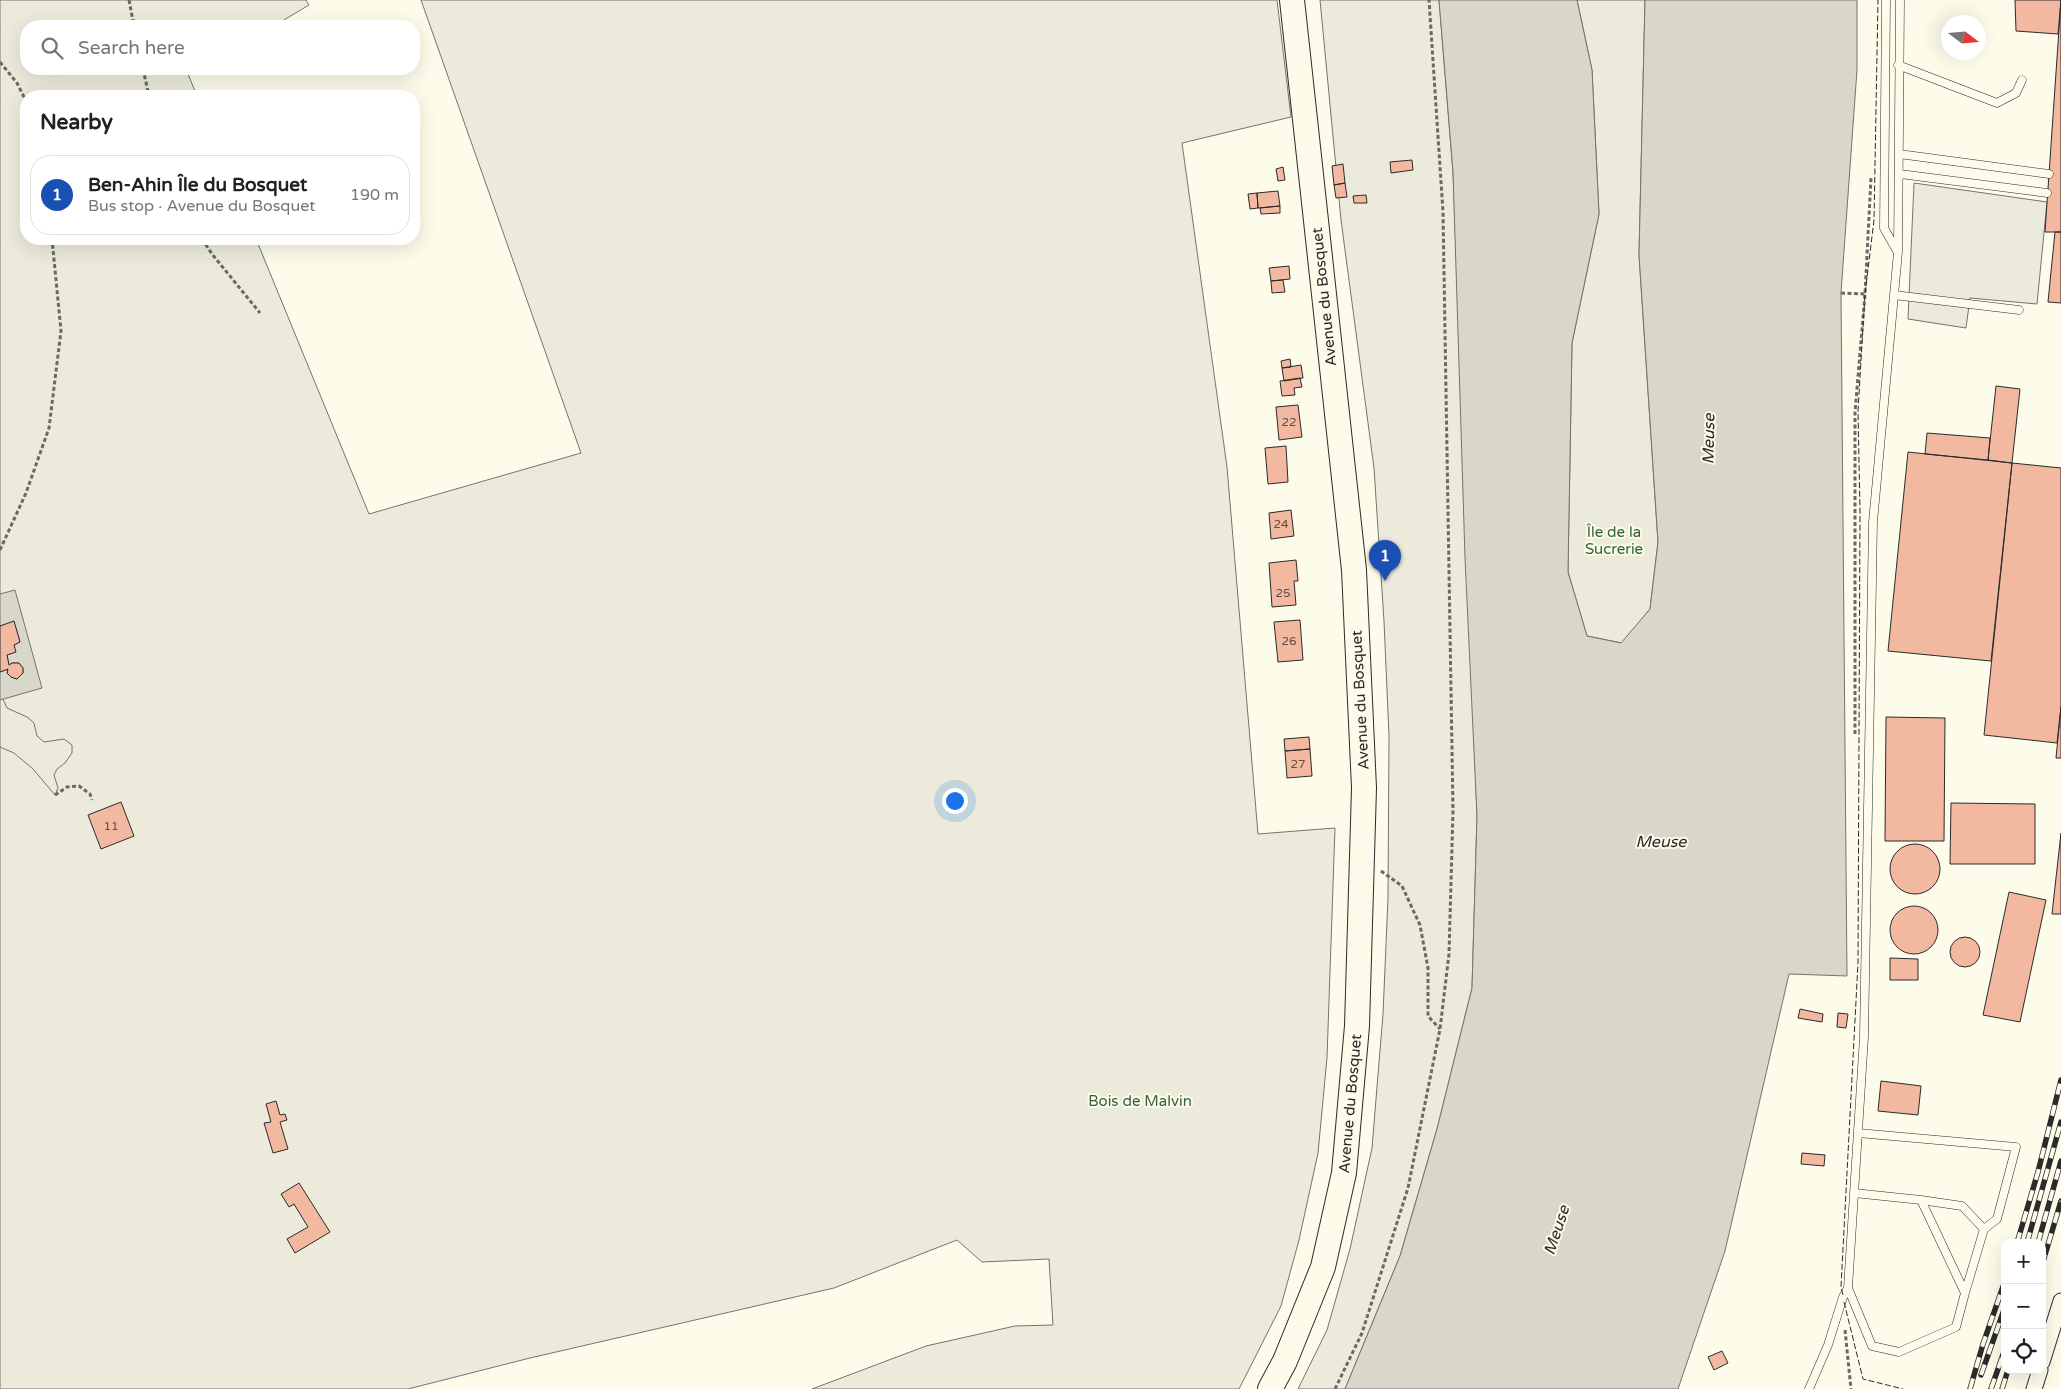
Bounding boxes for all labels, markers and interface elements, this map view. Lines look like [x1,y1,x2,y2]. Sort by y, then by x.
north arrow [1941,15,1986,60]
search box [20,20,420,75]
icon: search [38,34,66,62]
text: Search here [78,37,185,59]
text: Nearby [40,110,113,135]
text: Ben-Ahin Île du Bosquet [88,174,307,196]
text: 1 [52,185,62,205]
text: 190 m [350,185,399,205]
text: Bus stop · Avenue du Bosquet [88,196,315,216]
street label: Avenue du Bosquet [1308,226,1340,367]
water label: Meuse [1699,413,1719,465]
house number: 22 [1281,415,1297,429]
house number: 24 [1273,517,1289,531]
park label: Île de la Sucrerie [1585,523,1643,558]
pin: 1 [1369,540,1401,581]
house number: 25 [1275,586,1291,600]
street label: Avenue du Bosquet [1347,630,1373,770]
house number: 26 [1281,634,1297,648]
house number: 27 [1290,757,1306,771]
your location [942,788,968,814]
house number: 11 [103,819,119,833]
water label: Meuse [1636,832,1687,852]
street label: Avenue du Bosquet [1335,1033,1365,1174]
park label: Bois de Malvin [1088,1092,1192,1110]
water label: Meuse [1540,1202,1575,1258]
map controls [2001,1239,2046,1374]
button: + [2001,1239,2046,1284]
button: − [2001,1284,2046,1329]
button: locate [2001,1329,2046,1374]

